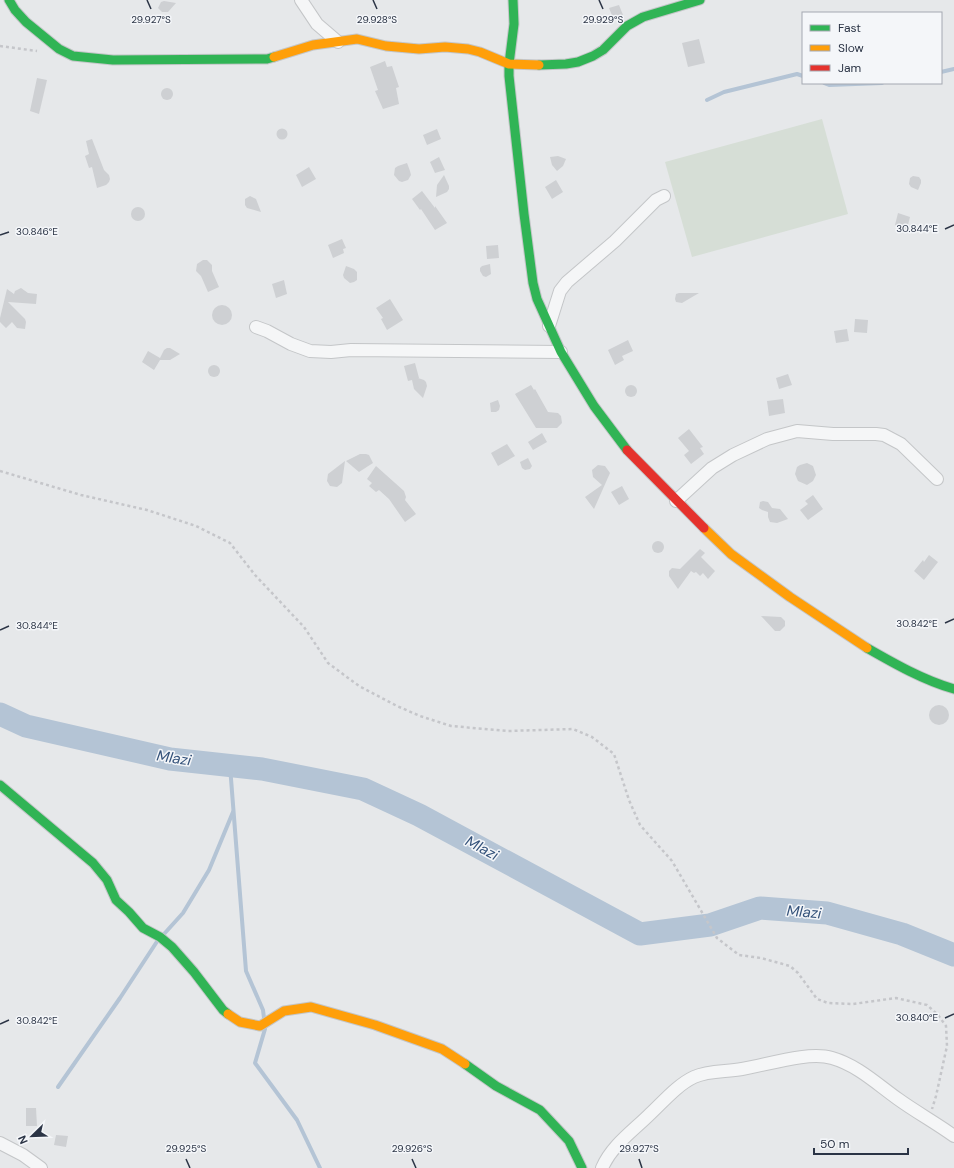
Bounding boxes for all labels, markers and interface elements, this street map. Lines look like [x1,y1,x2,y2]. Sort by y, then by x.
legend [802,12,942,84]
text: 29.927°S [131,13,171,26]
text: 29.928°S [357,13,397,26]
text: 29.929°S [583,13,623,26]
text: Fast [838,20,861,36]
text: Slow [838,40,864,56]
text: Jam [838,60,861,76]
text: 30.844°E [896,222,938,235]
text: 30.846°E [16,225,58,238]
text: 30.842°E [896,617,938,630]
text: 30.844°E [16,619,58,632]
water label: Mlazi [155,745,193,771]
water label: Mlazi [462,831,502,865]
water label: Mlazi [786,901,823,924]
text: 30.840°E [896,1011,939,1024]
text: 30.842°E [16,1014,58,1027]
north arrow [12,1116,52,1156]
scale bar [814,1130,908,1156]
text: N [15,1133,31,1146]
text: 50 m [820,1136,849,1152]
text: 29.925°S [166,1142,206,1155]
text: 29.926°S [392,1142,433,1155]
text: 29.927°S [619,1142,659,1155]

